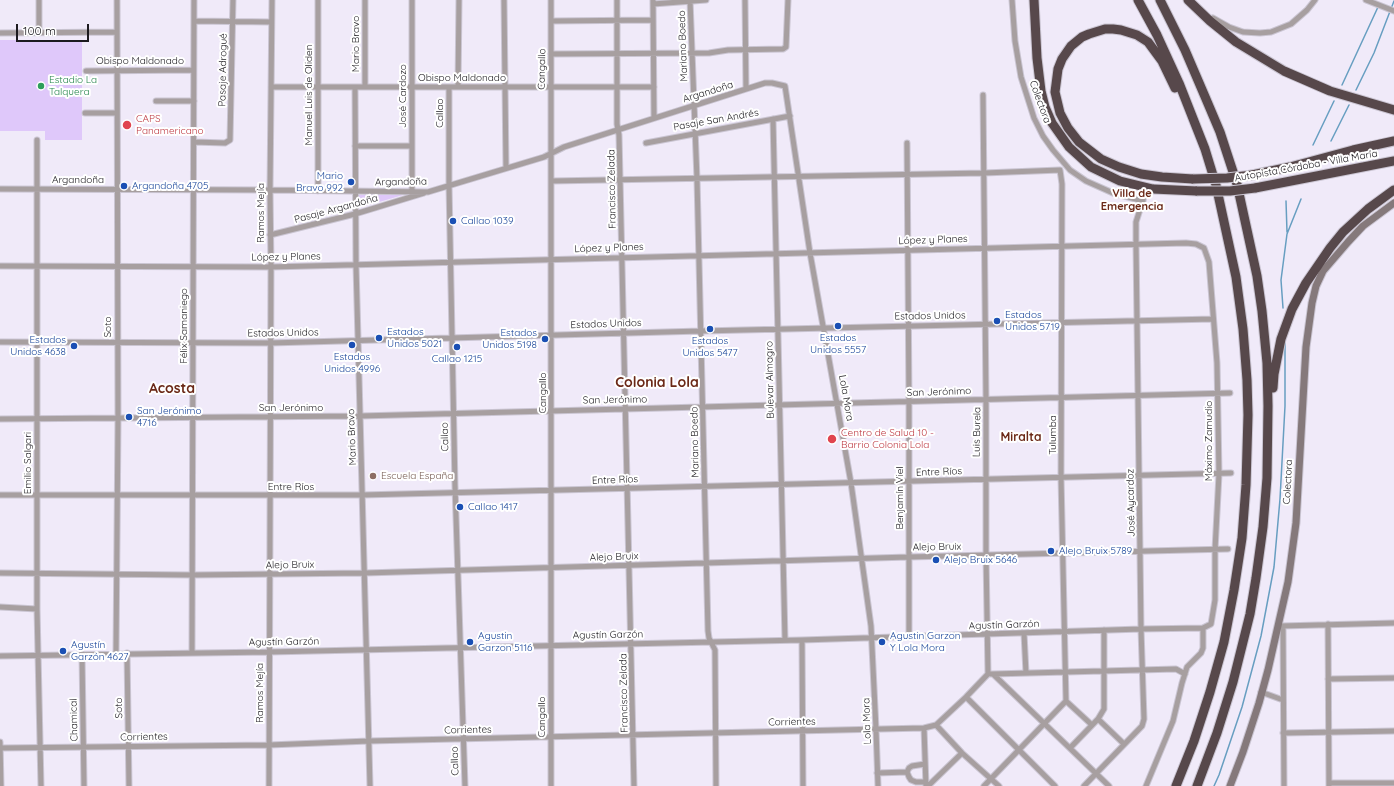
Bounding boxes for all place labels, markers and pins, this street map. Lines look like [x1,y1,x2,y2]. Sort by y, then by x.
place label: Estadio La Talquera [49,74,97,98]
marker: Estadio La Talquera [36,81,46,91]
place label: CAPS Panamericano [136,113,204,136]
marker: CAPS Panamericano [121,119,133,131]
place label: Mario Bravo 992 [296,170,343,194]
marker: Mario Bravo 992 [346,177,356,187]
place label: Argandoña 4705 [132,180,208,192]
marker: Argandoña 4705 [119,181,129,191]
place label: Callao 1039 [461,215,513,227]
marker: Callao 1039 [448,216,458,226]
place label: Estados Unidos 5719 [1005,309,1060,332]
marker: Estados Unidos 5719 [992,316,1002,326]
marker: Estados Unidos 5557 [833,321,843,331]
marker: Estados Unidos 5477 [705,324,715,334]
place label: Estados Unidos 5021 [387,326,442,350]
place label: Estados Unidos 5198 [482,327,537,350]
place label: Estados Unidos 5557 [810,332,866,356]
marker: Estados Unidos 5021 [374,333,384,343]
place label: Estados Unidos 4638 [10,334,66,358]
marker: Estados Unidos 5198 [540,334,550,344]
place label: Estados Unidos 5477 [682,335,738,358]
marker: Estados Unidos 4996 [347,340,357,350]
marker: Estados Unidos 4638 [69,341,79,351]
marker: Callao 1215 [452,342,462,352]
place label: Estados Unidos 4996 [324,351,380,374]
place label: Callao 1215 [432,353,482,365]
place label: San Jerónimo 4716 [137,405,202,428]
marker: San Jerónimo 4716 [124,412,134,422]
place label: Centro de Salud 10 - Barrio Colonia Lola [841,427,934,450]
marker: Centro de Salud 10 - Barrio Colonia Lola [826,433,838,445]
place label: Escuela España [381,470,453,482]
marker: Escuela España [368,471,378,481]
place label: Callao 1417 [468,501,518,513]
marker: Callao 1417 [455,502,465,512]
place label: Alejo Bruix 5789 [1059,545,1132,557]
marker: Alejo Bruix 5789 [1046,546,1056,556]
place label: Alejo Bruix 5646 [944,554,1017,566]
marker: Alejo Bruix 5646 [931,555,941,565]
place label: Agustin Garzon 5116 [478,630,532,654]
place label: Agustin Garzon Y Lola Mora [890,630,961,654]
marker: Agustin Garzon 5116 [465,637,475,647]
marker: Agustin Garzon Y Lola Mora [877,637,887,647]
place label: Agustín Garzón 4627 [71,639,128,662]
marker: Agustín Garzón 4627 [58,646,68,656]

